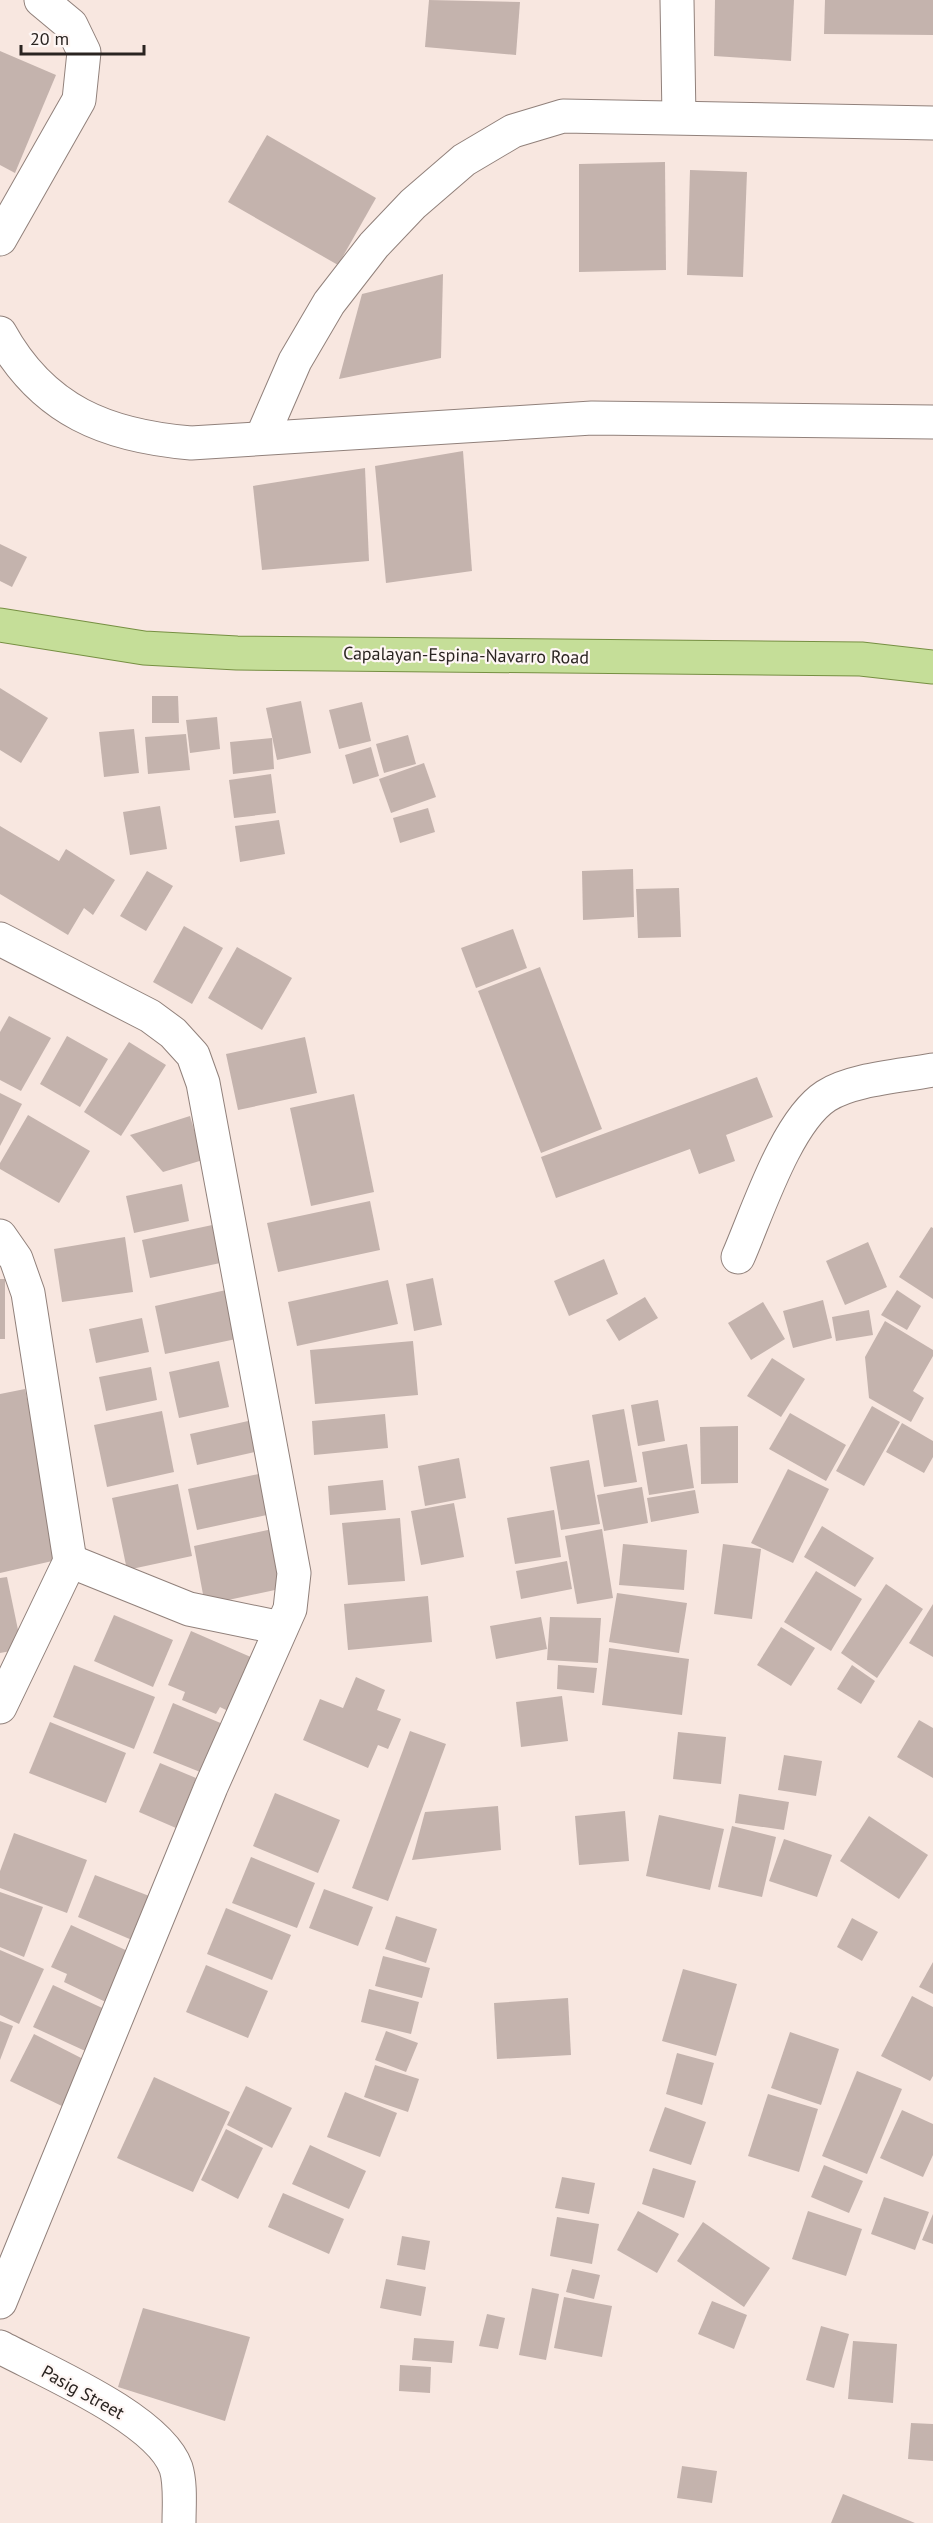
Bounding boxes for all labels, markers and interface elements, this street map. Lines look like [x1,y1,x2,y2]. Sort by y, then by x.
scale bar [21,18,144,56]
text: 20 m [30,27,69,50]
street label: Capalayan-Espina-Navarro Road [343,641,589,669]
street label: Pasig Street [38,2360,128,2424]

